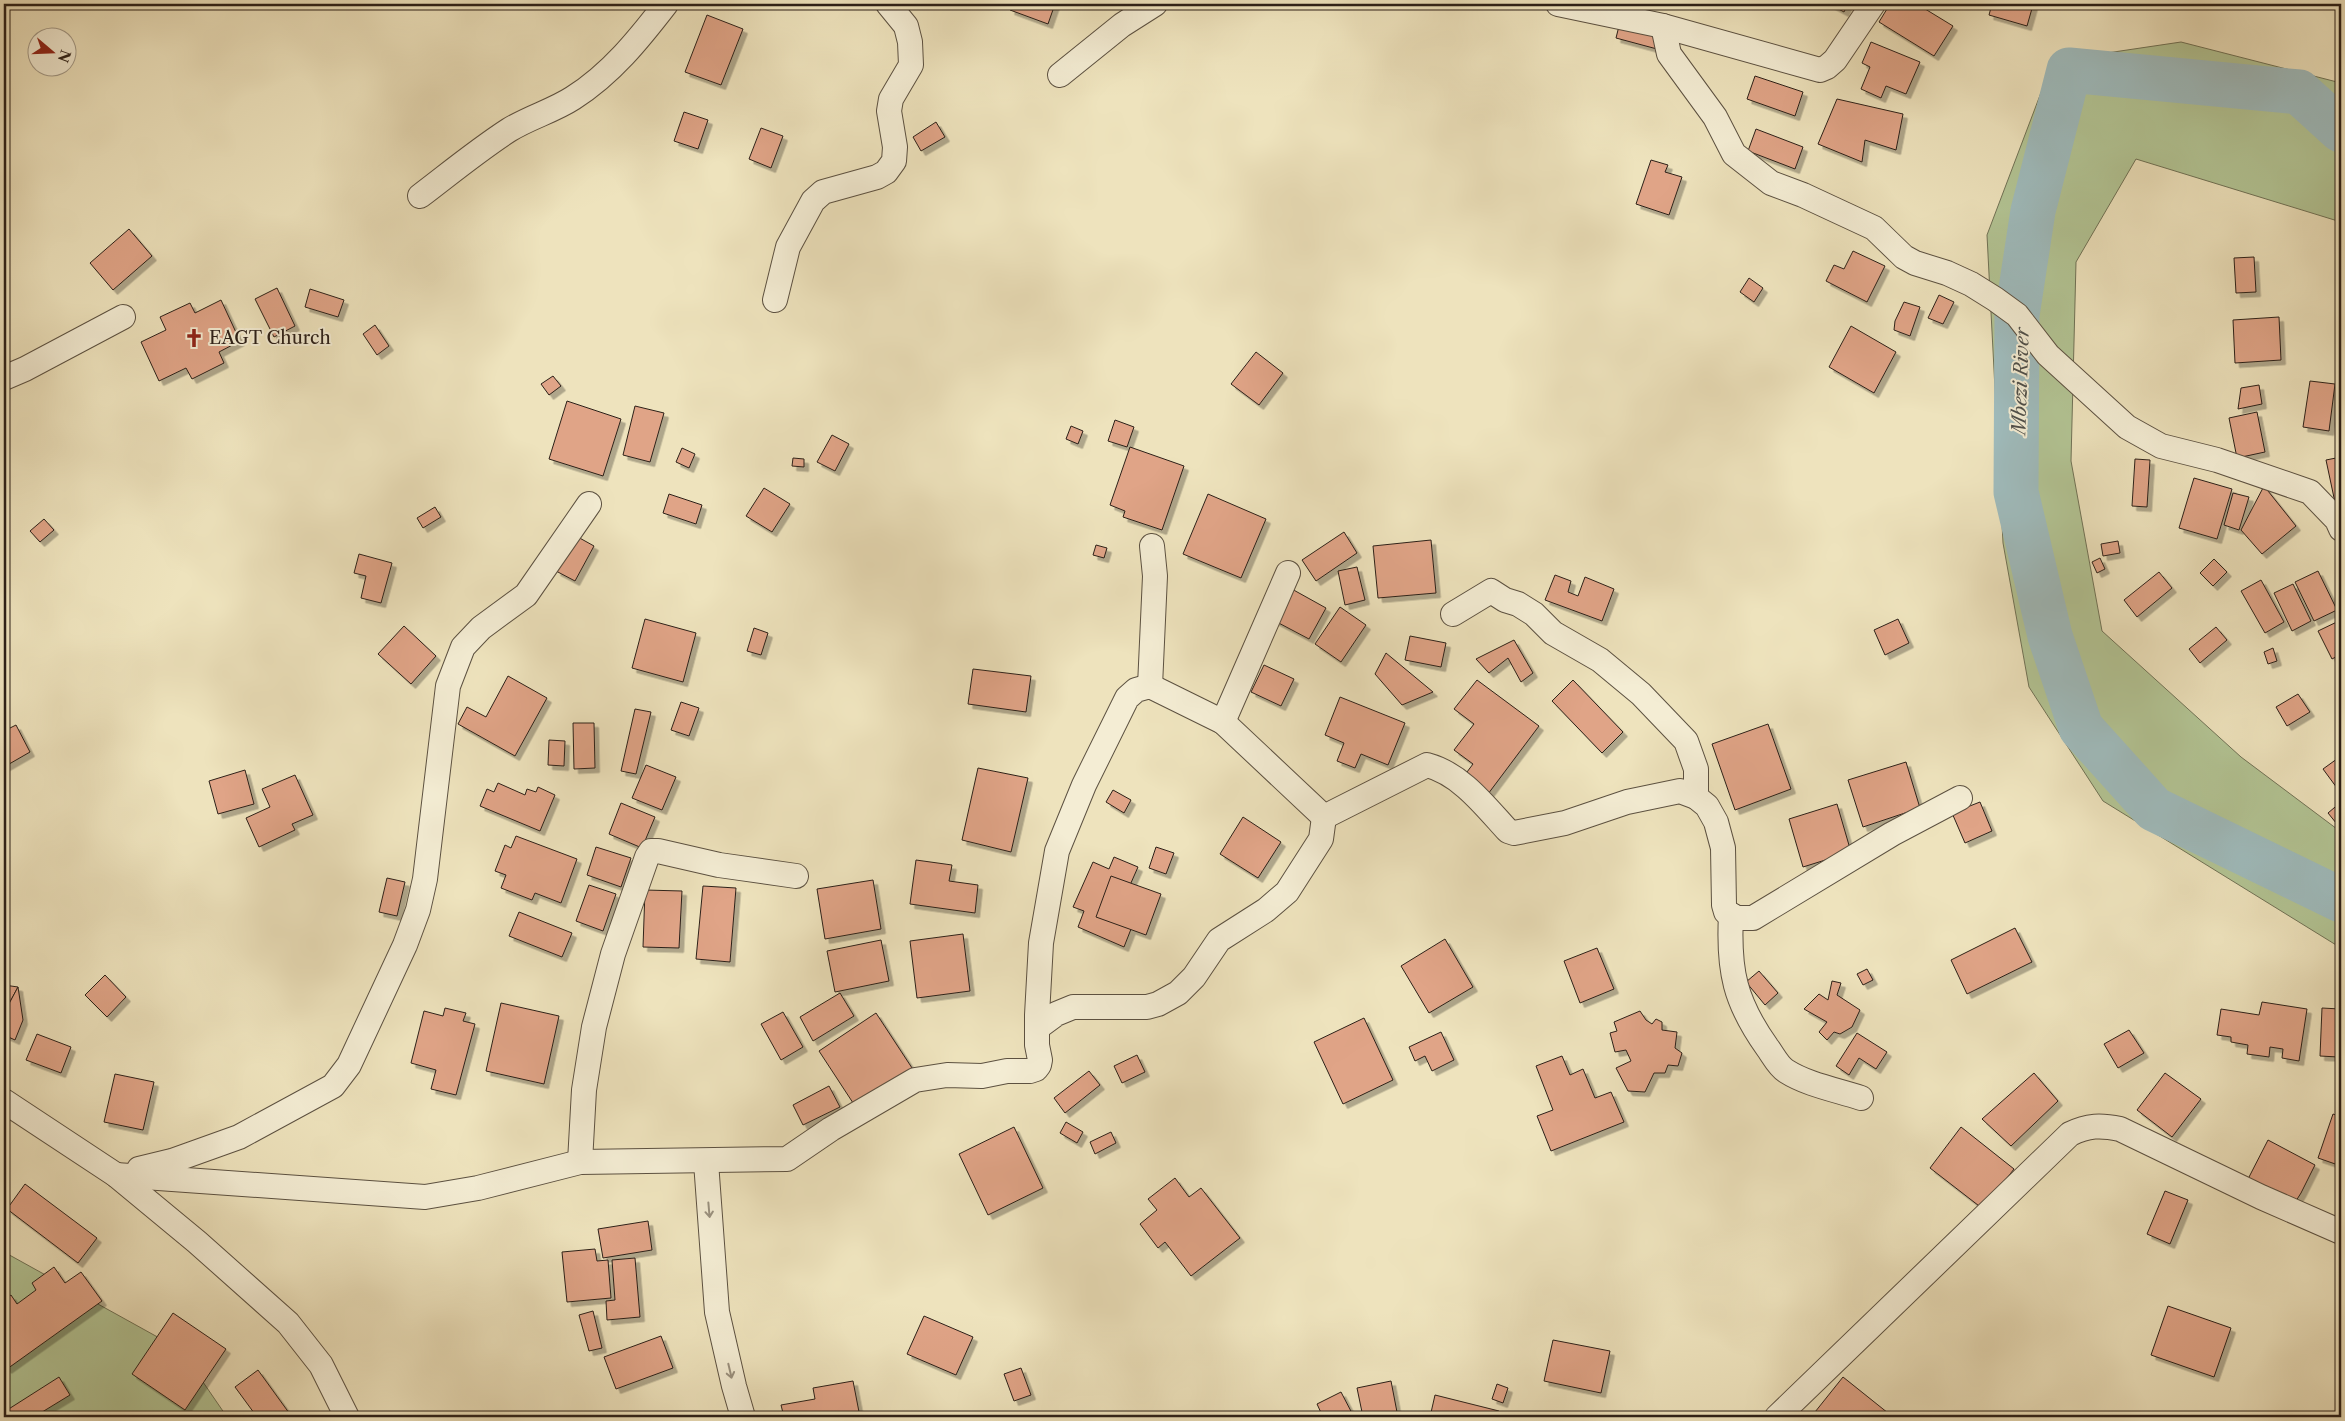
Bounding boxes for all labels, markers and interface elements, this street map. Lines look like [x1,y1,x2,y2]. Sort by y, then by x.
north arrow [28,28,78,78]
text: N [54,48,75,65]
water label: Mbezi River [2007,326,2034,437]
church icon: EAGT Church [183,327,205,349]
place label: EAGT Church [209,327,331,349]
one-way arrow [705,1202,714,1218]
one-way arrow [726,1363,735,1379]

